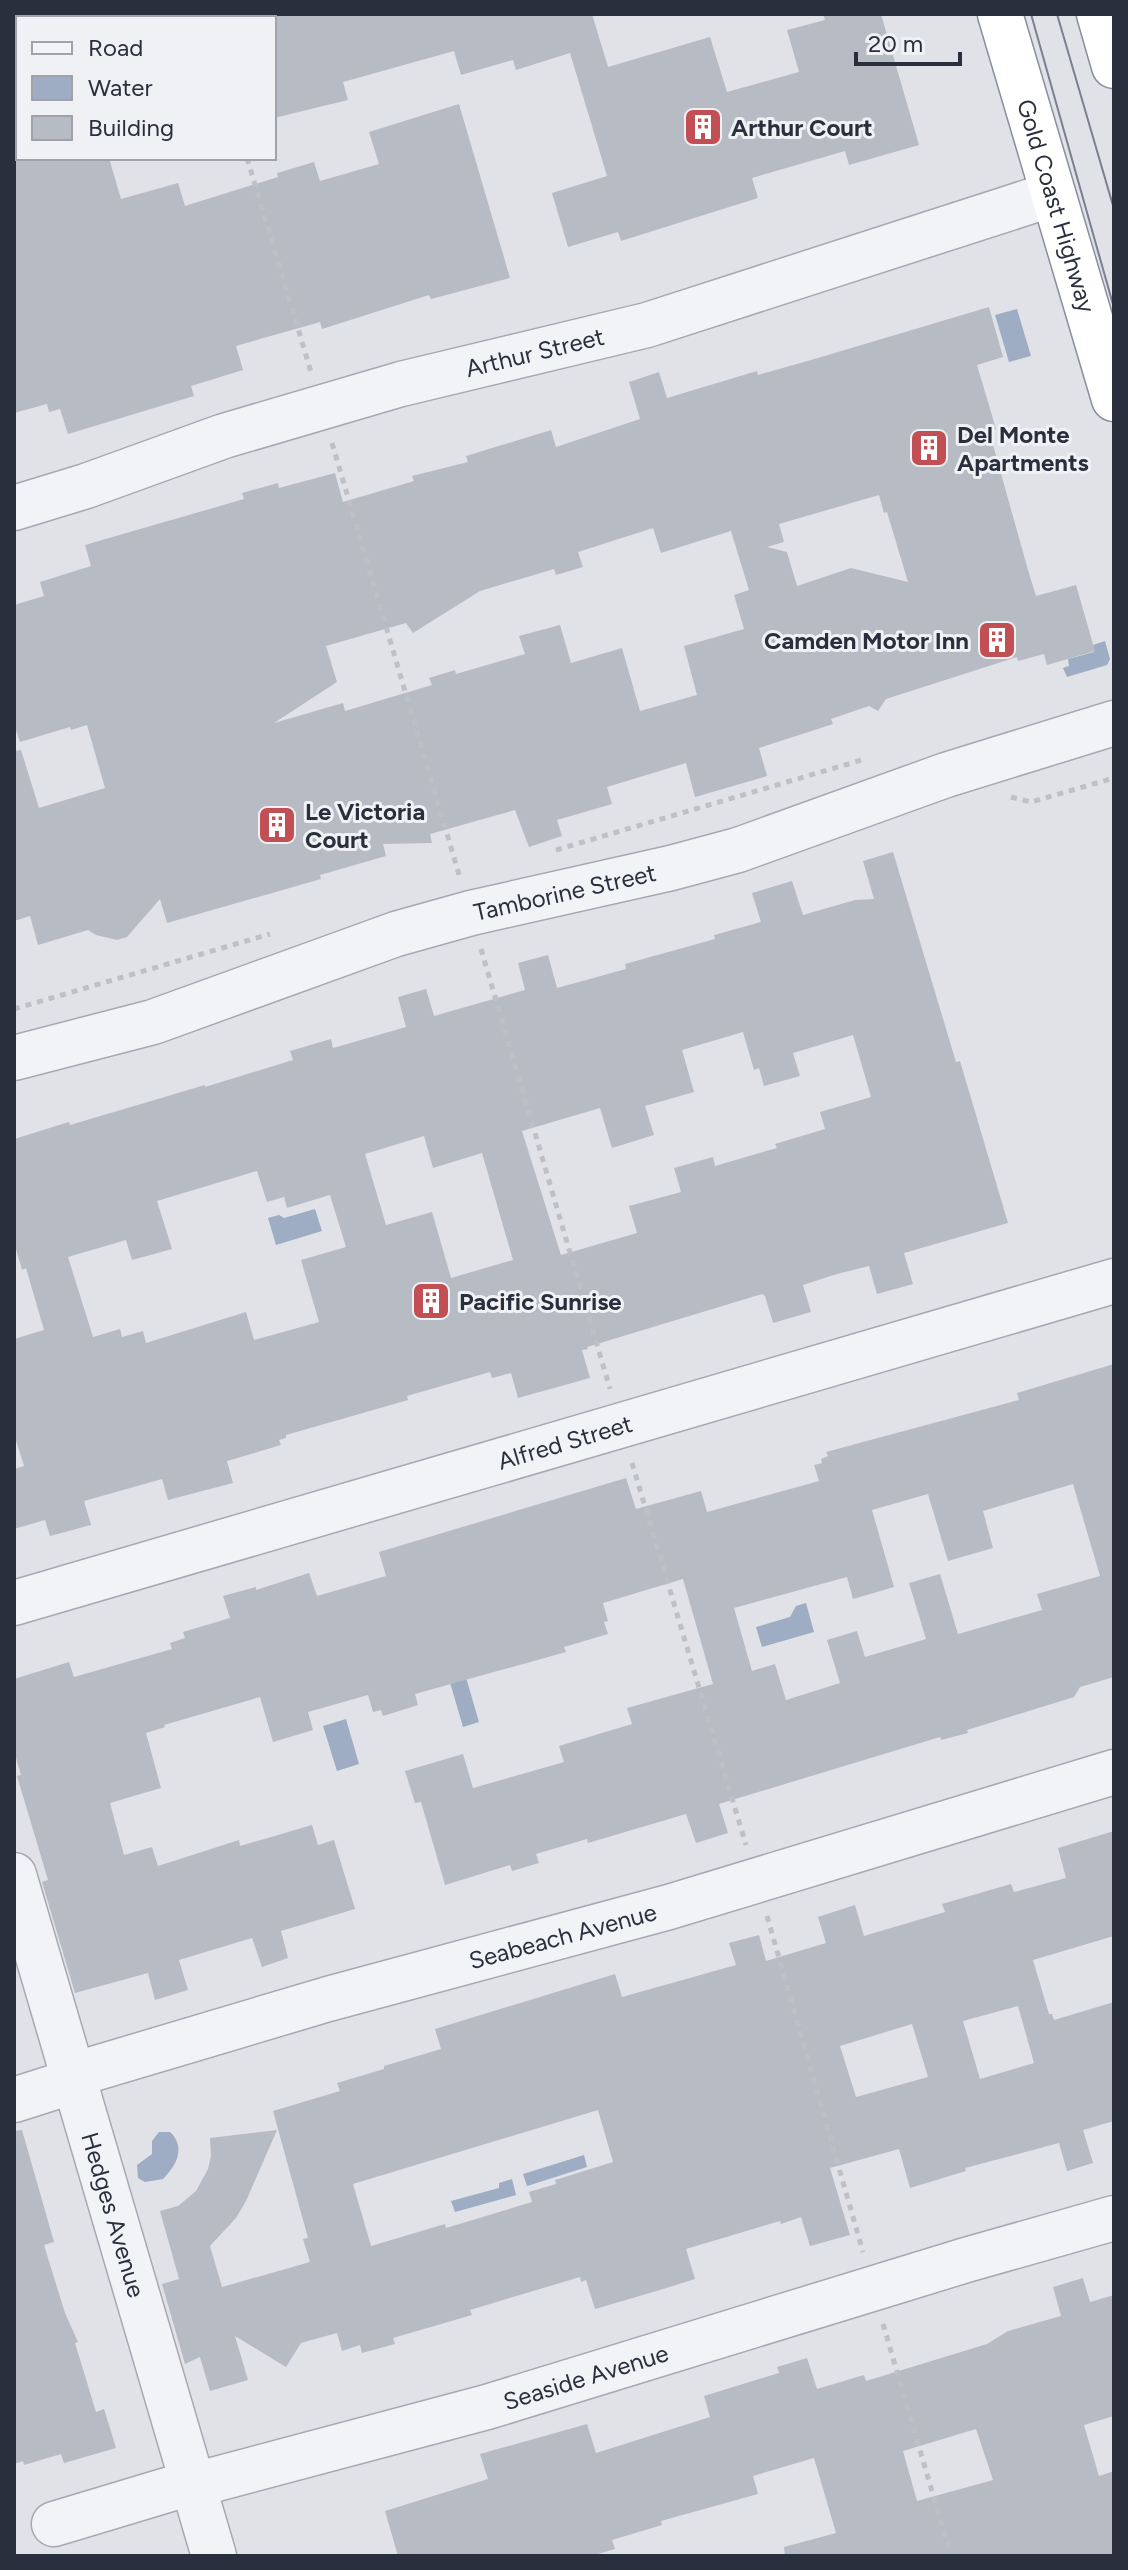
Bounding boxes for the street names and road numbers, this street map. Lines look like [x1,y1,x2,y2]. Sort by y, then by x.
street label: Gold Coast Highway [1011,96,1102,316]
street label: Arthur Street [462,321,607,383]
street label: Tamborine Street [471,857,659,926]
street label: Alfred Street [494,1408,636,1475]
street label: Seabeach Avenue [466,1897,660,1975]
street label: Hedges Avenue [76,2129,152,2301]
street label: Seaside Avenue [500,2338,672,2416]

